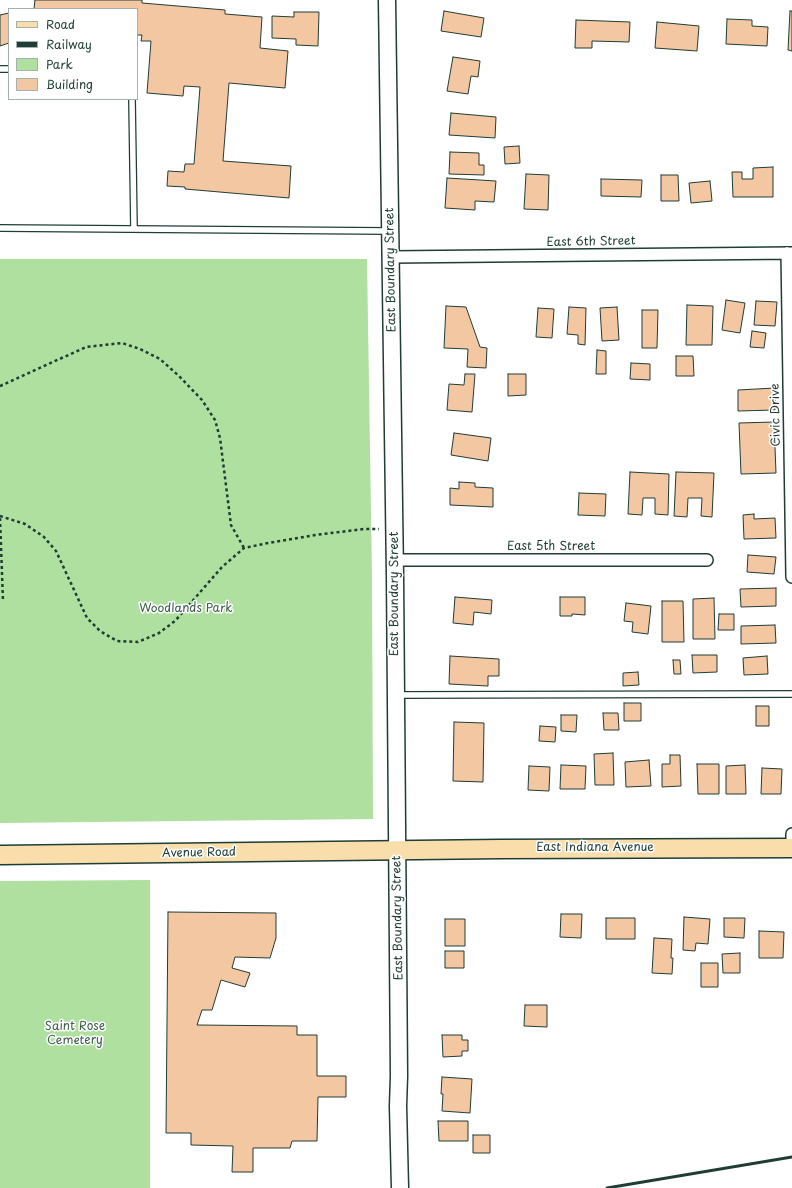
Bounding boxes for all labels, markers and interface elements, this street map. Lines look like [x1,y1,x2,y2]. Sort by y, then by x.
legend [8,8,138,100]
text: Road [46,15,75,33]
text: Railway [46,35,92,53]
text: Park [46,55,73,73]
text: Building [46,75,93,93]
street label: East Boundary Street [383,208,399,332]
street label: East 6th Street [546,234,636,250]
street label: Civic Drive [768,383,784,447]
street label: East Boundary Street [388,532,402,656]
street label: East 5th Street [507,540,595,554]
park label: Woodlands Park [139,602,233,616]
street label: East Indiana Avenue [536,841,654,855]
street label: Avenue Road [162,845,236,861]
street label: East Boundary Street [390,856,406,980]
park label: Saint Rose Cemetery [45,1020,105,1048]

